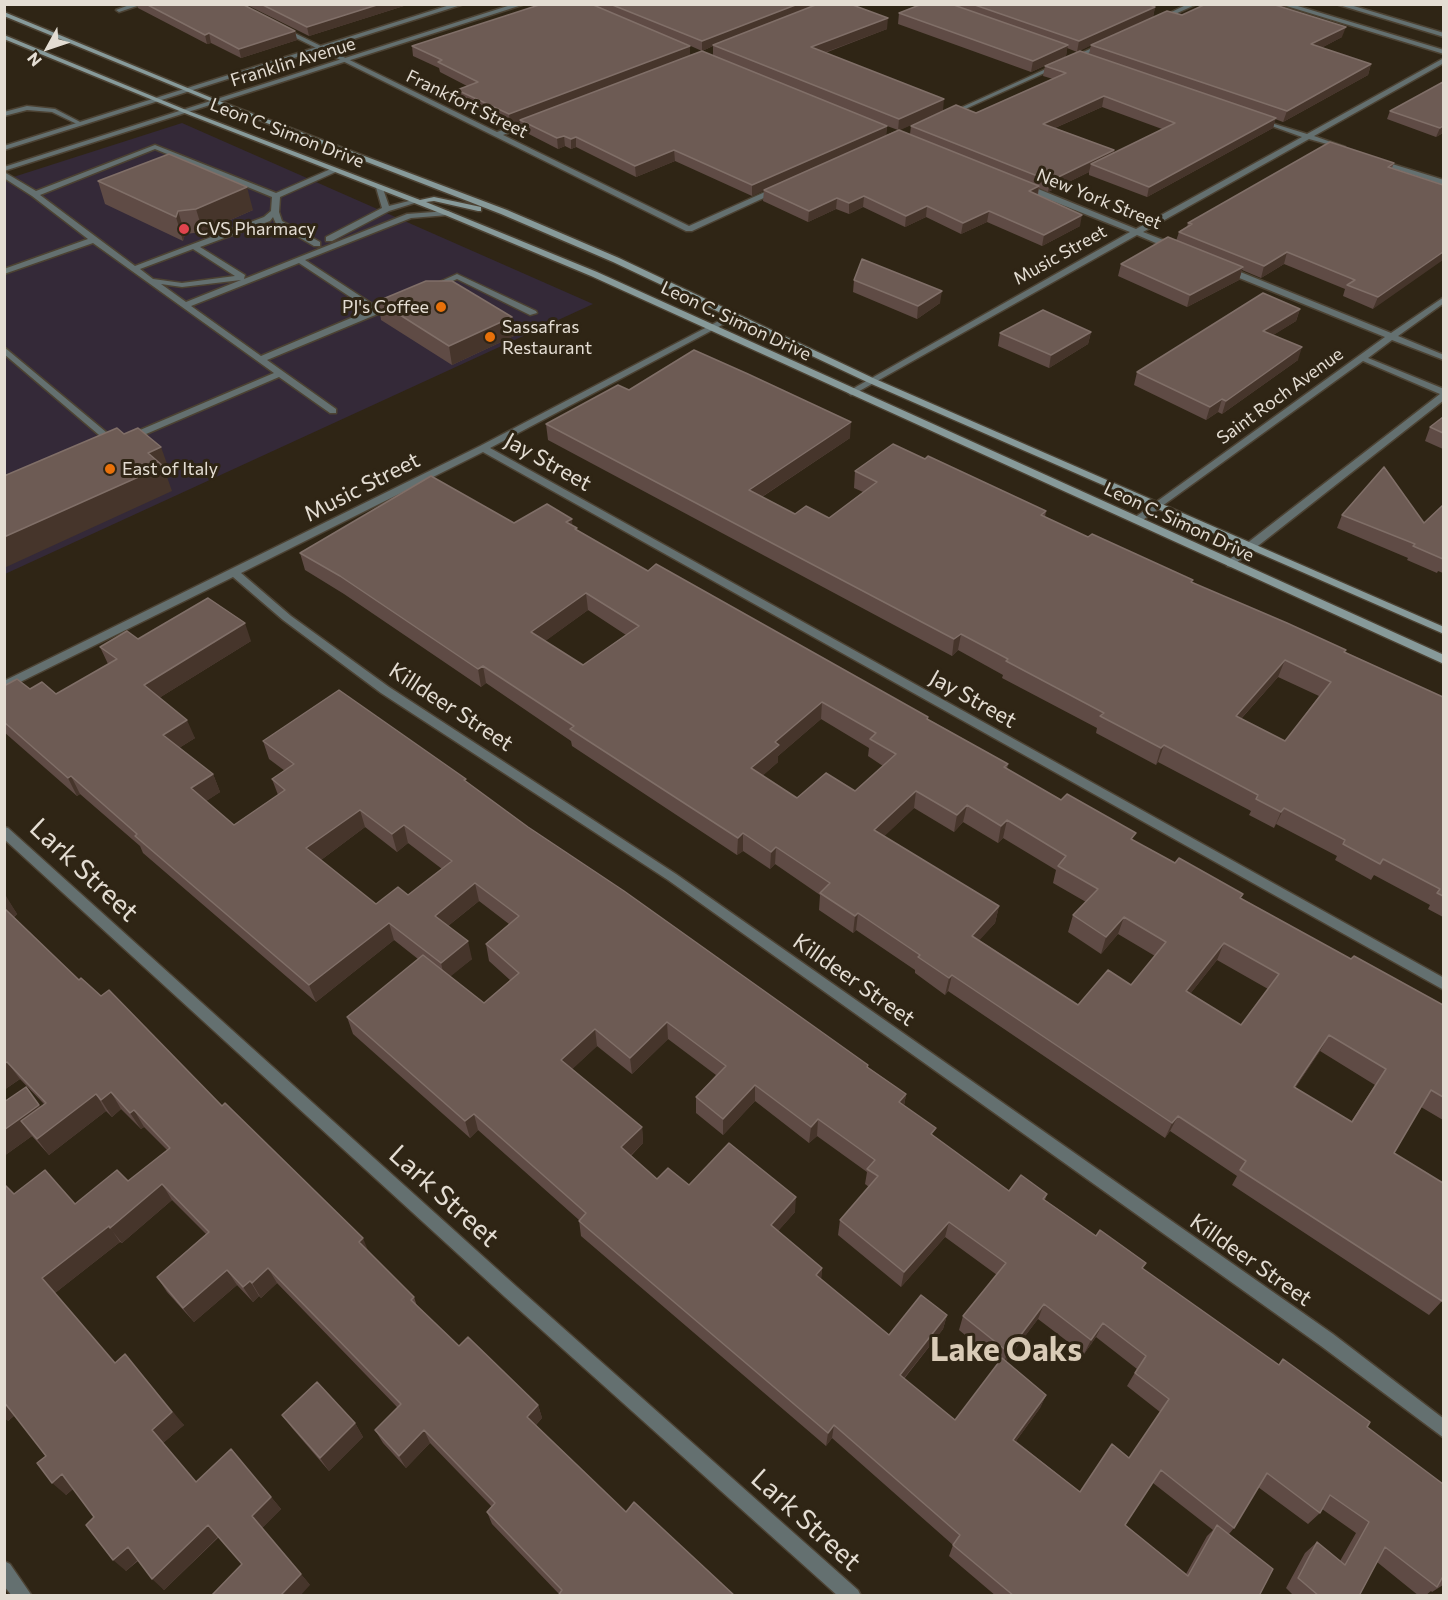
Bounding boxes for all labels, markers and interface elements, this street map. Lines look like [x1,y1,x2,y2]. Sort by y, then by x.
north arrow [18,18,78,78]
street label: Franklin Avenue [228,33,358,91]
text: N [23,49,45,71]
street label: Frankfort Street [403,65,531,143]
street label: Leon C. Simon Drive [207,94,367,172]
street label: New York Street [1033,164,1165,234]
place label: CVS Pharmacy [196,218,316,240]
street label: Music Street [1010,221,1110,289]
marker: CVS Pharmacy [177,222,191,236]
street label: Leon C. Simon Drive [657,277,815,365]
place label: PJ's Coffee [342,296,429,318]
marker: PJ's Coffee [434,300,448,314]
place label: Sassafras Restaurant [502,316,592,358]
marker: Sassafras Restaurant [483,330,497,344]
street label: Saint Roch Avenue [1213,343,1347,449]
street label: Jay Street [500,427,596,497]
street label: Music Street [300,447,424,527]
place label: East of Italy [122,458,218,480]
marker: East of Italy [103,462,117,476]
street label: Leon C. Simon Drive [1100,478,1258,566]
street label: Killdeer Street [384,657,518,757]
street label: Jay Street [925,664,1021,734]
street label: Lark Street [23,812,145,928]
street label: Killdeer Street [788,928,920,1032]
street label: Lark Street [382,1138,506,1254]
street label: Killdeer Street [1185,1208,1317,1312]
district label: Lake Oaks [930,1331,1082,1369]
street label: Lark Street [744,1462,868,1578]

